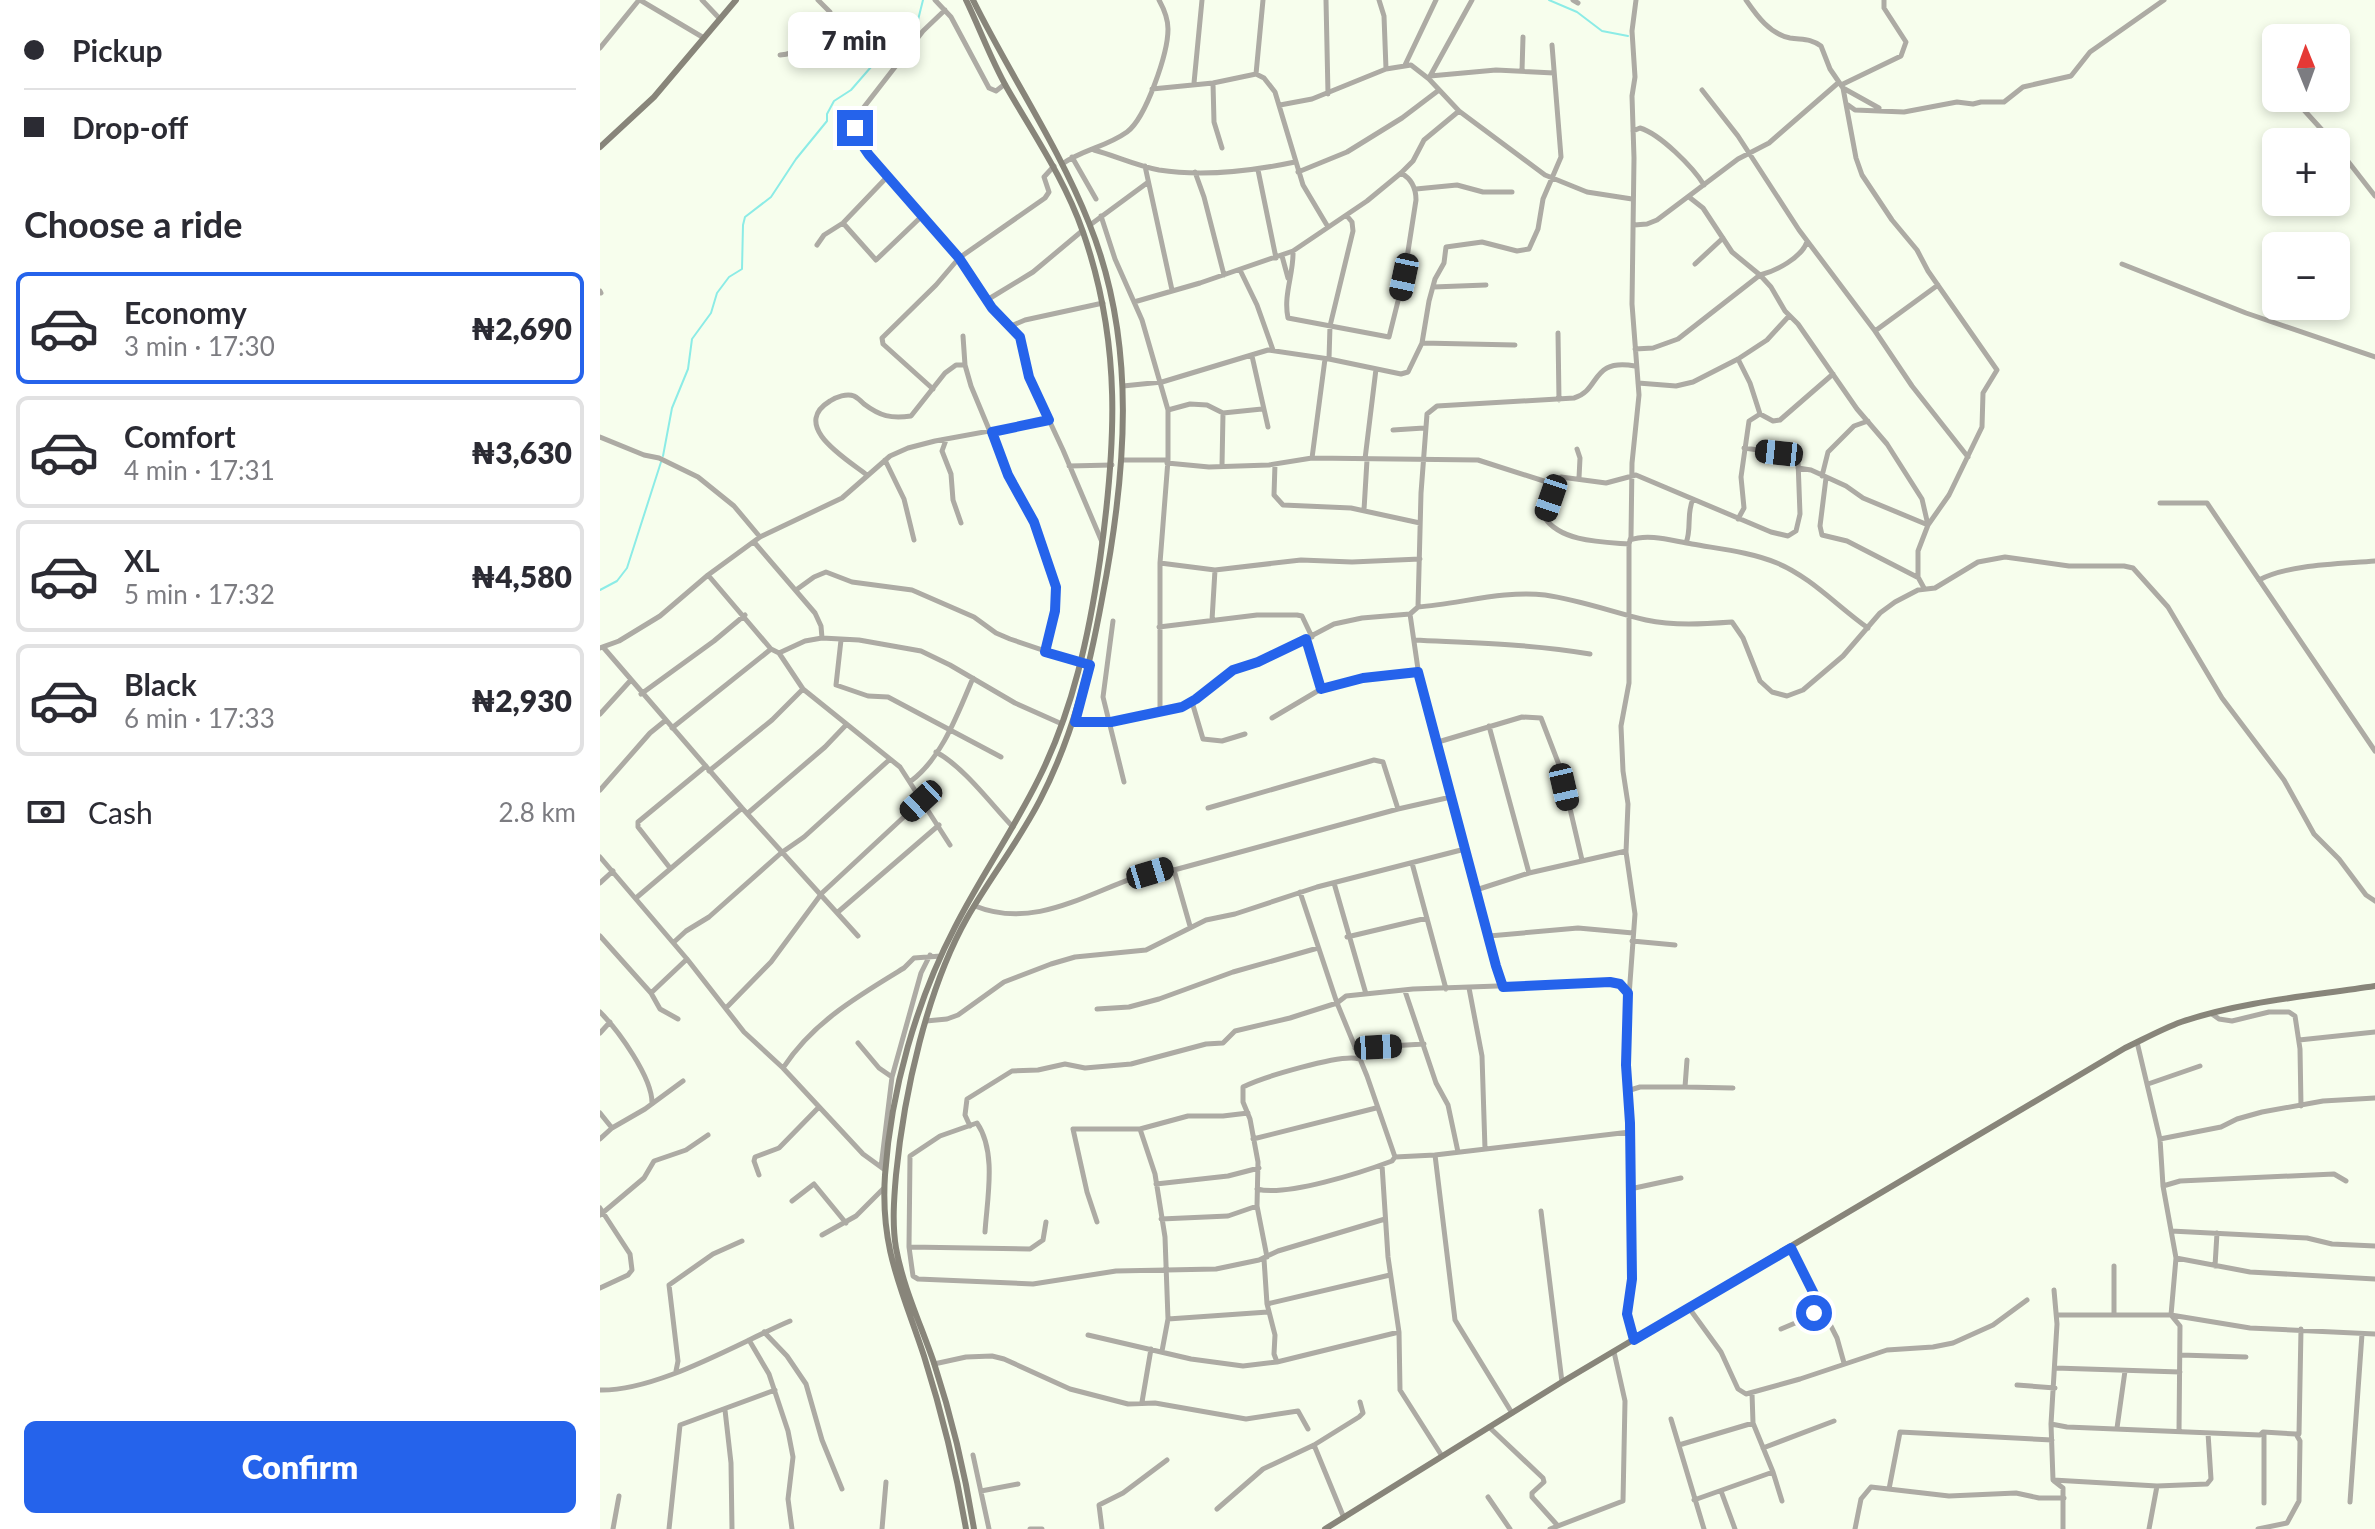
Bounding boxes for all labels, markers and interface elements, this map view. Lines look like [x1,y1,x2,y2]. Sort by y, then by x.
callout: 7 min [789,12,921,68]
text: 7 min [822,24,886,56]
north arrow [2262,24,2350,112]
map controls [2262,24,2350,320]
text: Pickup [72,32,163,68]
text: Drop-off [72,109,188,145]
route end [837,110,873,146]
button: + [2262,128,2350,216]
text: Choose a ride [24,202,243,246]
button: − [2262,232,2350,320]
car [1387,251,1421,303]
icon: car [28,292,100,364]
text: Economy [124,294,247,330]
text: ₦2,690 [471,310,572,346]
text: 3 min · 17:30 [124,330,275,362]
icon: car [28,416,100,488]
text: Comfort [124,418,236,454]
text: ₦3,630 [471,434,572,470]
car [1754,439,1804,467]
text: 4 min · 17:31 [124,454,275,486]
car [1532,471,1570,525]
icon: car [28,540,100,612]
text: XL [124,542,160,578]
text: ₦4,580 [471,558,572,594]
text: 5 min · 17:32 [124,578,275,610]
icon: car [28,664,100,736]
text: Black [124,666,197,702]
text: ₦2,930 [471,682,572,718]
text: 6 min · 17:33 [124,702,275,734]
car [1547,761,1581,813]
car [895,776,947,826]
icon: cash [24,790,68,834]
text: Cash [88,794,153,830]
text: 2.8 km [498,796,576,828]
car [1124,855,1176,891]
car [1353,1034,1403,1060]
route start [1796,1295,1832,1331]
button: Confirm [24,1421,576,1513]

